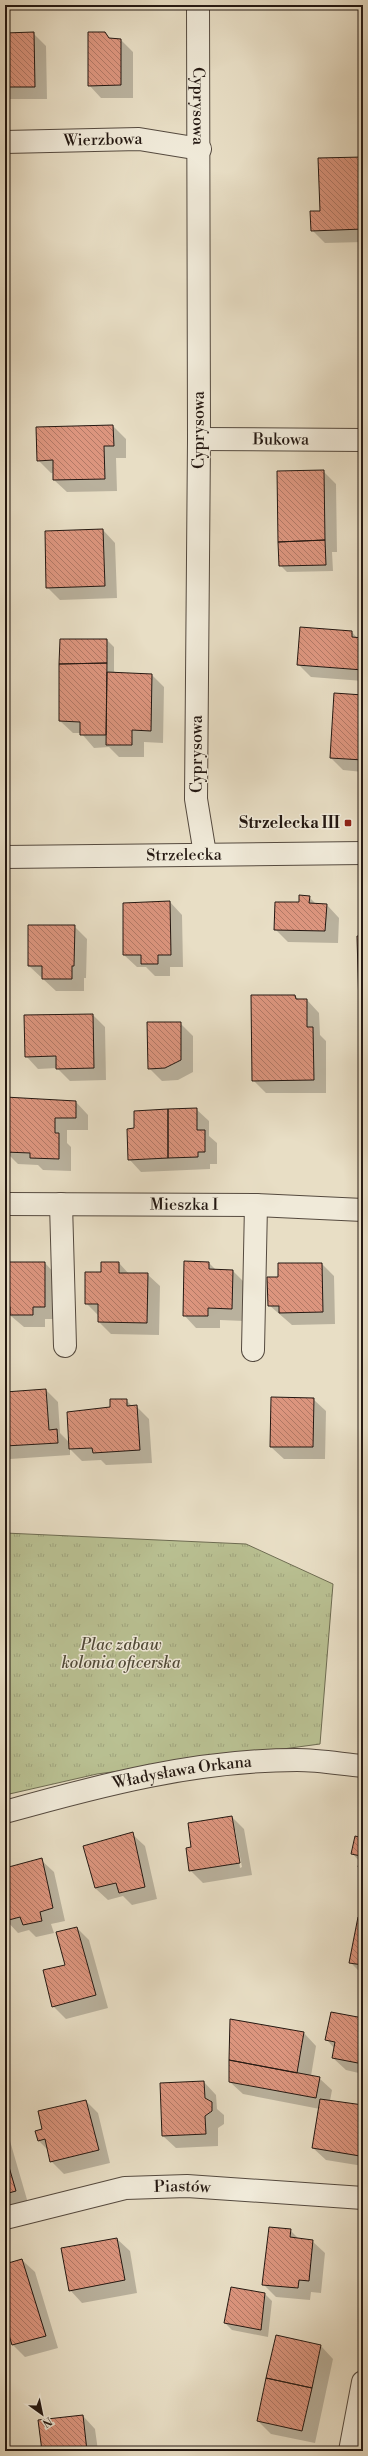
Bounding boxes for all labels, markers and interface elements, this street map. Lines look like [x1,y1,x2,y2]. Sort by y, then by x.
street label: Cyprysowa [188,67,208,146]
street label: Wierzbowa [62,129,144,151]
street label: Cyprysowa [189,390,209,469]
street label: Bukowa [252,429,310,450]
street label: Cyprysowa [187,714,207,793]
place label: Strzelecka III [239,813,340,833]
marker: Strzelecka III [343,818,353,828]
street label: Strzelecka [146,845,223,865]
street label: Mieszka I [150,1195,218,1215]
park label: Plac zabaw kolonia oficerska [61,1635,181,1673]
street label: Władysława Orkana [110,1752,253,1794]
street label: Piastów [154,2176,212,2198]
north arrow [22,2394,62,2434]
text: N [39,2413,54,2430]

